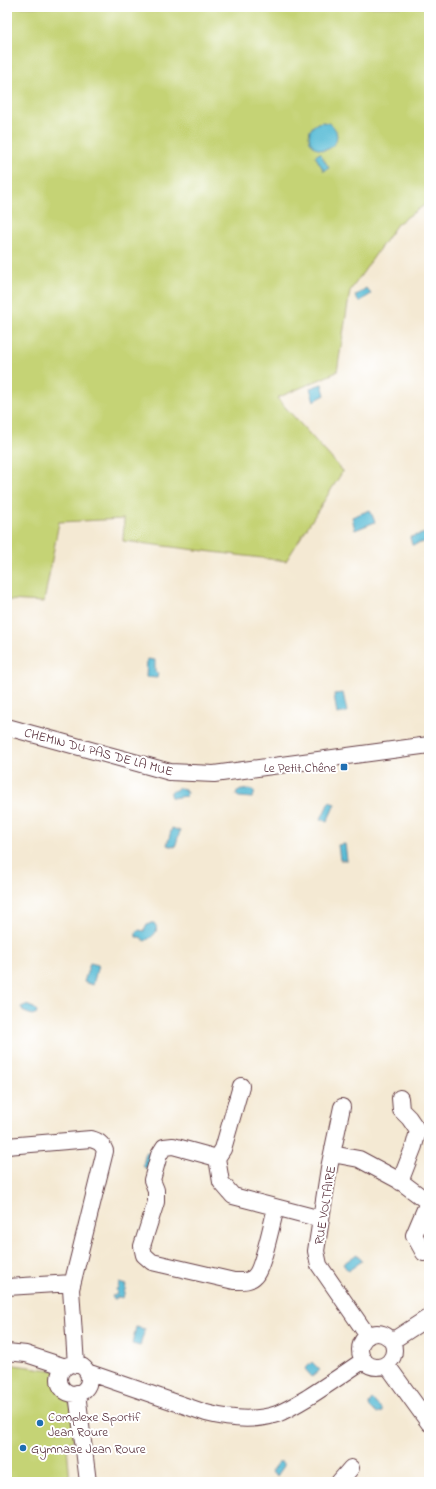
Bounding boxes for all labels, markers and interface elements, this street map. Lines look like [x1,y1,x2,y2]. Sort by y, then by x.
street label: CHEMIN DU PAS DE LA MUE [22,723,175,782]
place label: Le Petit Chêne [264,759,336,778]
marker: Le Petit Chêne [339,762,349,772]
street label: RUE VOLTAIRE [310,1164,341,1246]
place label: Complexe Sportif Jean Roure [48,1408,141,1442]
marker: Complexe Sportif Jean Roure [35,1418,45,1428]
place label: Gymnase Jean Roure [31,1440,146,1460]
marker: Gymnase Jean Roure [18,1443,28,1453]

